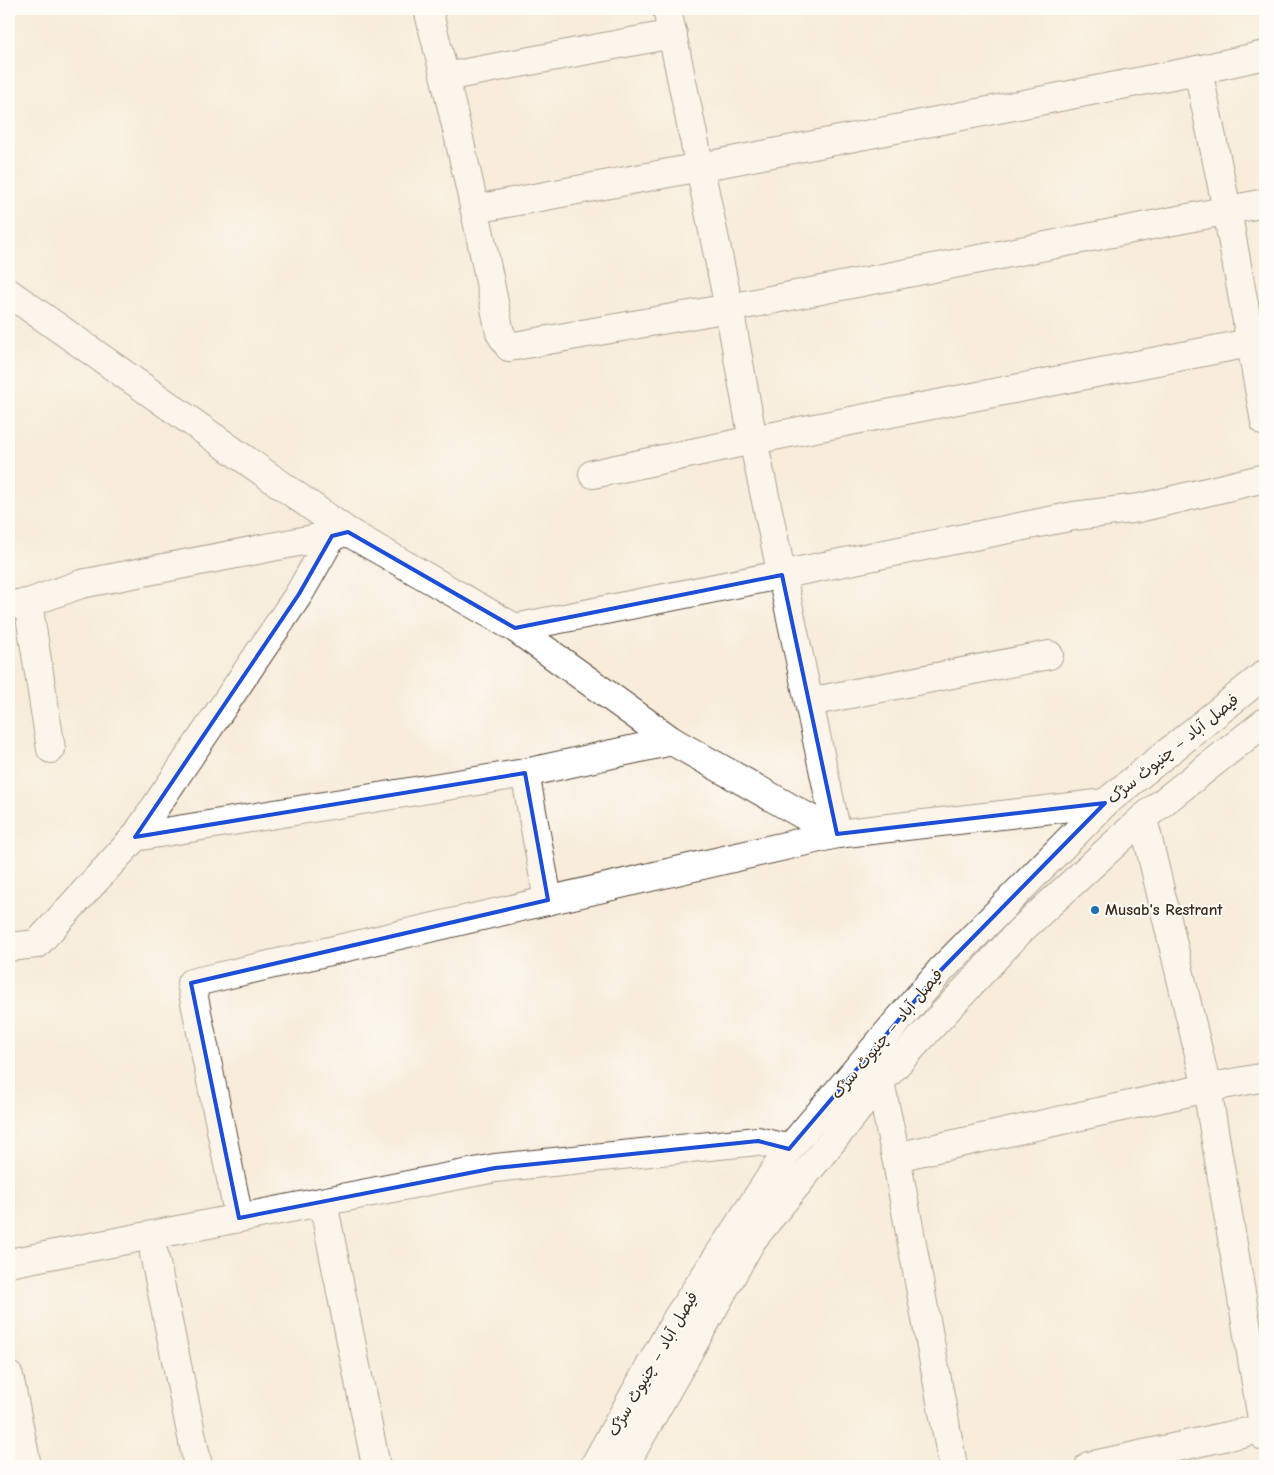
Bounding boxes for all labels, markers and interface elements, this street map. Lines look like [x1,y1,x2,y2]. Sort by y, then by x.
street label: فیصل آباد – چنیوٹ سڑک [1104,690,1243,808]
place label: Musab's Restrant [1105,901,1223,919]
marker: Musab's Restrant [1089,904,1101,916]
street label: فیصل آباد – چنیوٹ سڑک [827,965,947,1103]
street label: فیصل آباد – چنیوٹ سڑک [604,1289,703,1440]

